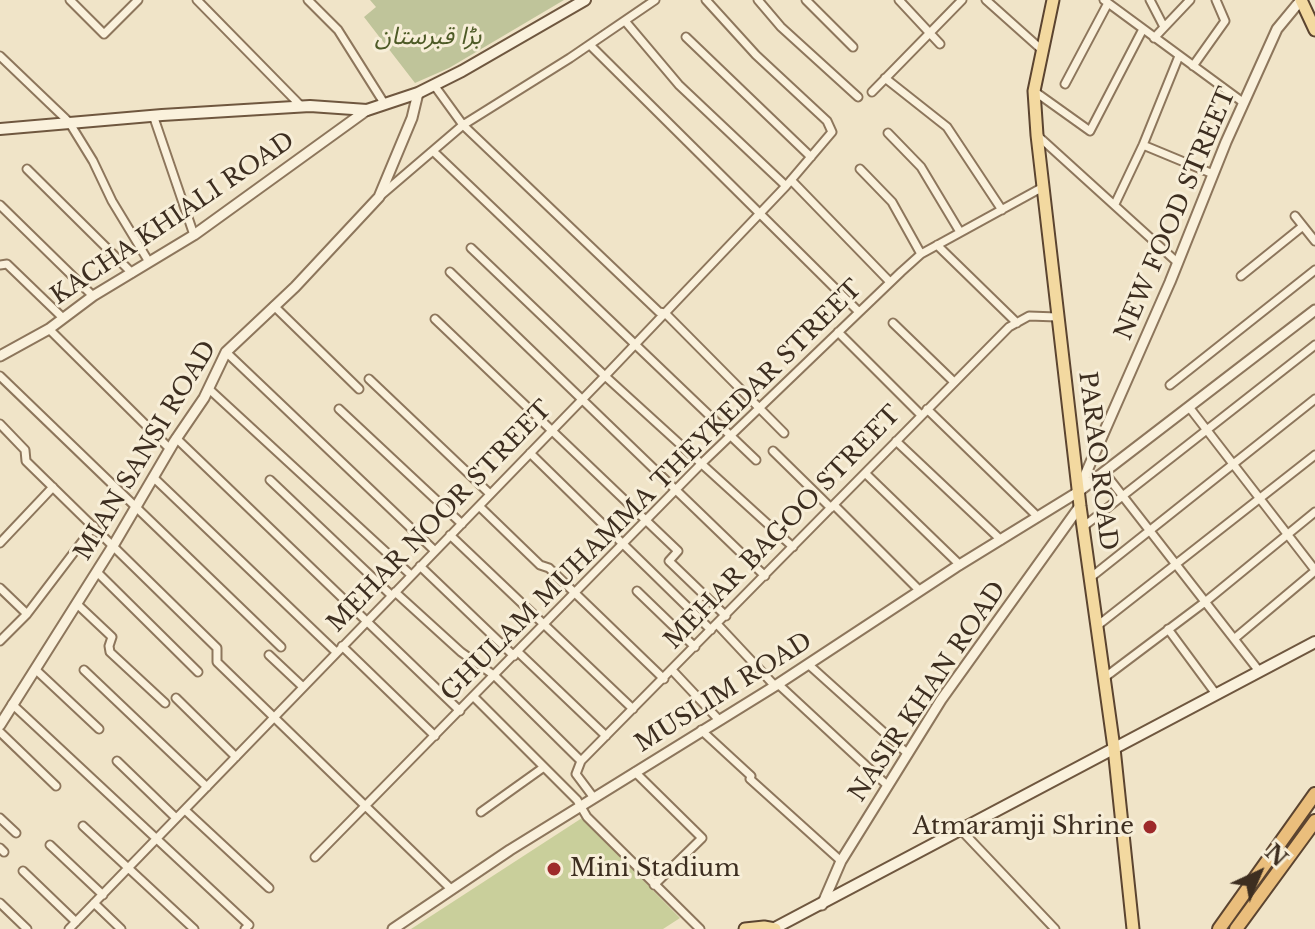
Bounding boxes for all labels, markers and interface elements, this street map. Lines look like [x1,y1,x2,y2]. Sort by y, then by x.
park label: بڑا قبرستان [375,23,481,51]
street label: NEW FOOD STREET [1110,84,1242,344]
street label: KACHA KHIALI ROAD [46,127,300,311]
street label: GHULAM MUHAMMA THEYKEDAR STREET [436,275,868,707]
street label: MIAN SANSI ROAD [69,336,223,566]
street label: PARAO ROAD [1072,370,1122,552]
street label: MEHAR NOOR STREET [322,396,558,638]
street label: MEHAR BAGOO STREET [659,400,907,656]
street label: NASIR KHAN ROAD [844,576,1012,808]
street label: MUSLIM ROAD [630,627,818,759]
place label: Atmaramji Shrine [913,813,1134,841]
marker: Atmaramji Shrine [1141,818,1159,836]
north arrow [1219,833,1299,913]
text: N [1259,838,1293,872]
place label: Mini Stadium [570,855,740,883]
marker: Mini Stadium [545,860,563,878]

